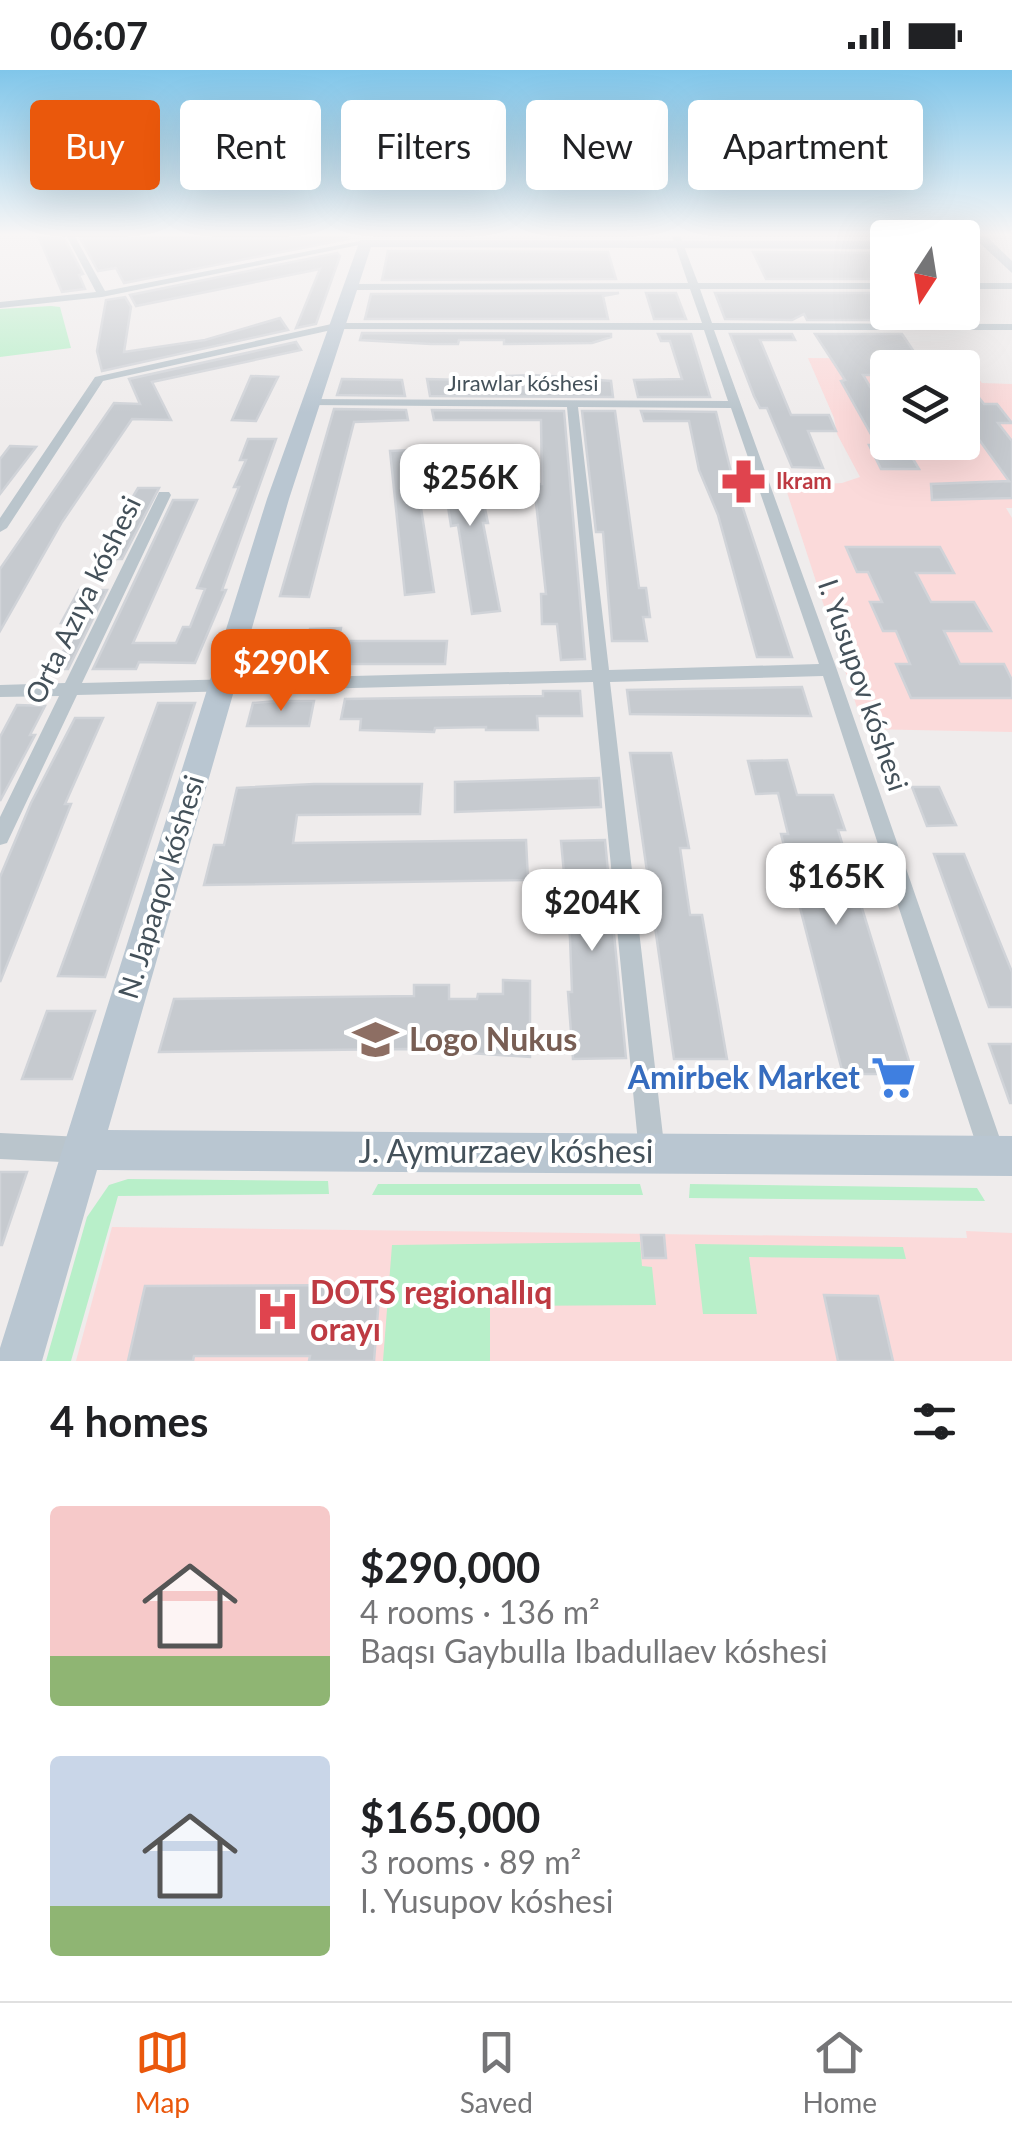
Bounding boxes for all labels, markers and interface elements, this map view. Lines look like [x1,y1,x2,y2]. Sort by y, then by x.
text: 06:07 [50,12,148,58]
chip: Buy [30,100,160,190]
chip: Rent [180,100,321,190]
chip: Filters [341,100,506,190]
chip: New [526,100,668,190]
chip: Apartment [688,100,923,190]
north arrow [870,220,980,330]
map controls [870,220,980,460]
button: layers [870,350,980,460]
street label: Jırawlar kóshesi [448,369,598,396]
pin: $256K [400,444,540,529]
text: $256K [422,457,518,496]
pharmacy icon: Ikram [719,457,767,505]
place label: Ikram [776,467,832,494]
street label: Orta Azıya kóshesi [17,490,147,709]
street label: I. Yusupov kóshesi [812,574,916,795]
pin: $290K [211,629,351,714]
text: $290K [233,642,329,681]
street label: N. Japaqov kóshesi [110,771,210,1003]
pin: $165K [766,843,906,928]
text: $165K [788,856,884,895]
pin: $204K [522,869,662,954]
text: $204K [544,882,640,921]
school or university icon: Logo Nukus [352,1016,400,1064]
place label: Logo Nukus [409,1019,577,1058]
supermarket icon: Amirbek Market [869,1054,917,1102]
place label: Amirbek Market [627,1057,860,1096]
street label: J. Aymurzaev kóshesi [358,1131,654,1170]
place label: DOTS regionallıq orayı [310,1272,552,1348]
hospital icon: DOTS regionallıq orayı [253,1287,301,1335]
icon: filters [907,1394,962,1449]
text: 4 homes [50,1396,208,1446]
text: $290,000 [360,1542,540,1592]
icon: home [130,1546,250,1666]
text: 4 rooms · 136 m² [360,1592,600,1631]
text: Baqsı Gaybulla Ibadullaev kóshesi [360,1631,828,1670]
text: $165,000 [360,1792,540,1842]
icon: home [130,1796,250,1916]
text: 3 rooms · 89 m² [360,1842,581,1881]
text: I. Yusupov kóshesi [360,1881,613,1920]
tab: Map [135,2025,190,2119]
tab: Saved [460,2025,533,2119]
tab: Home [803,2025,877,2119]

